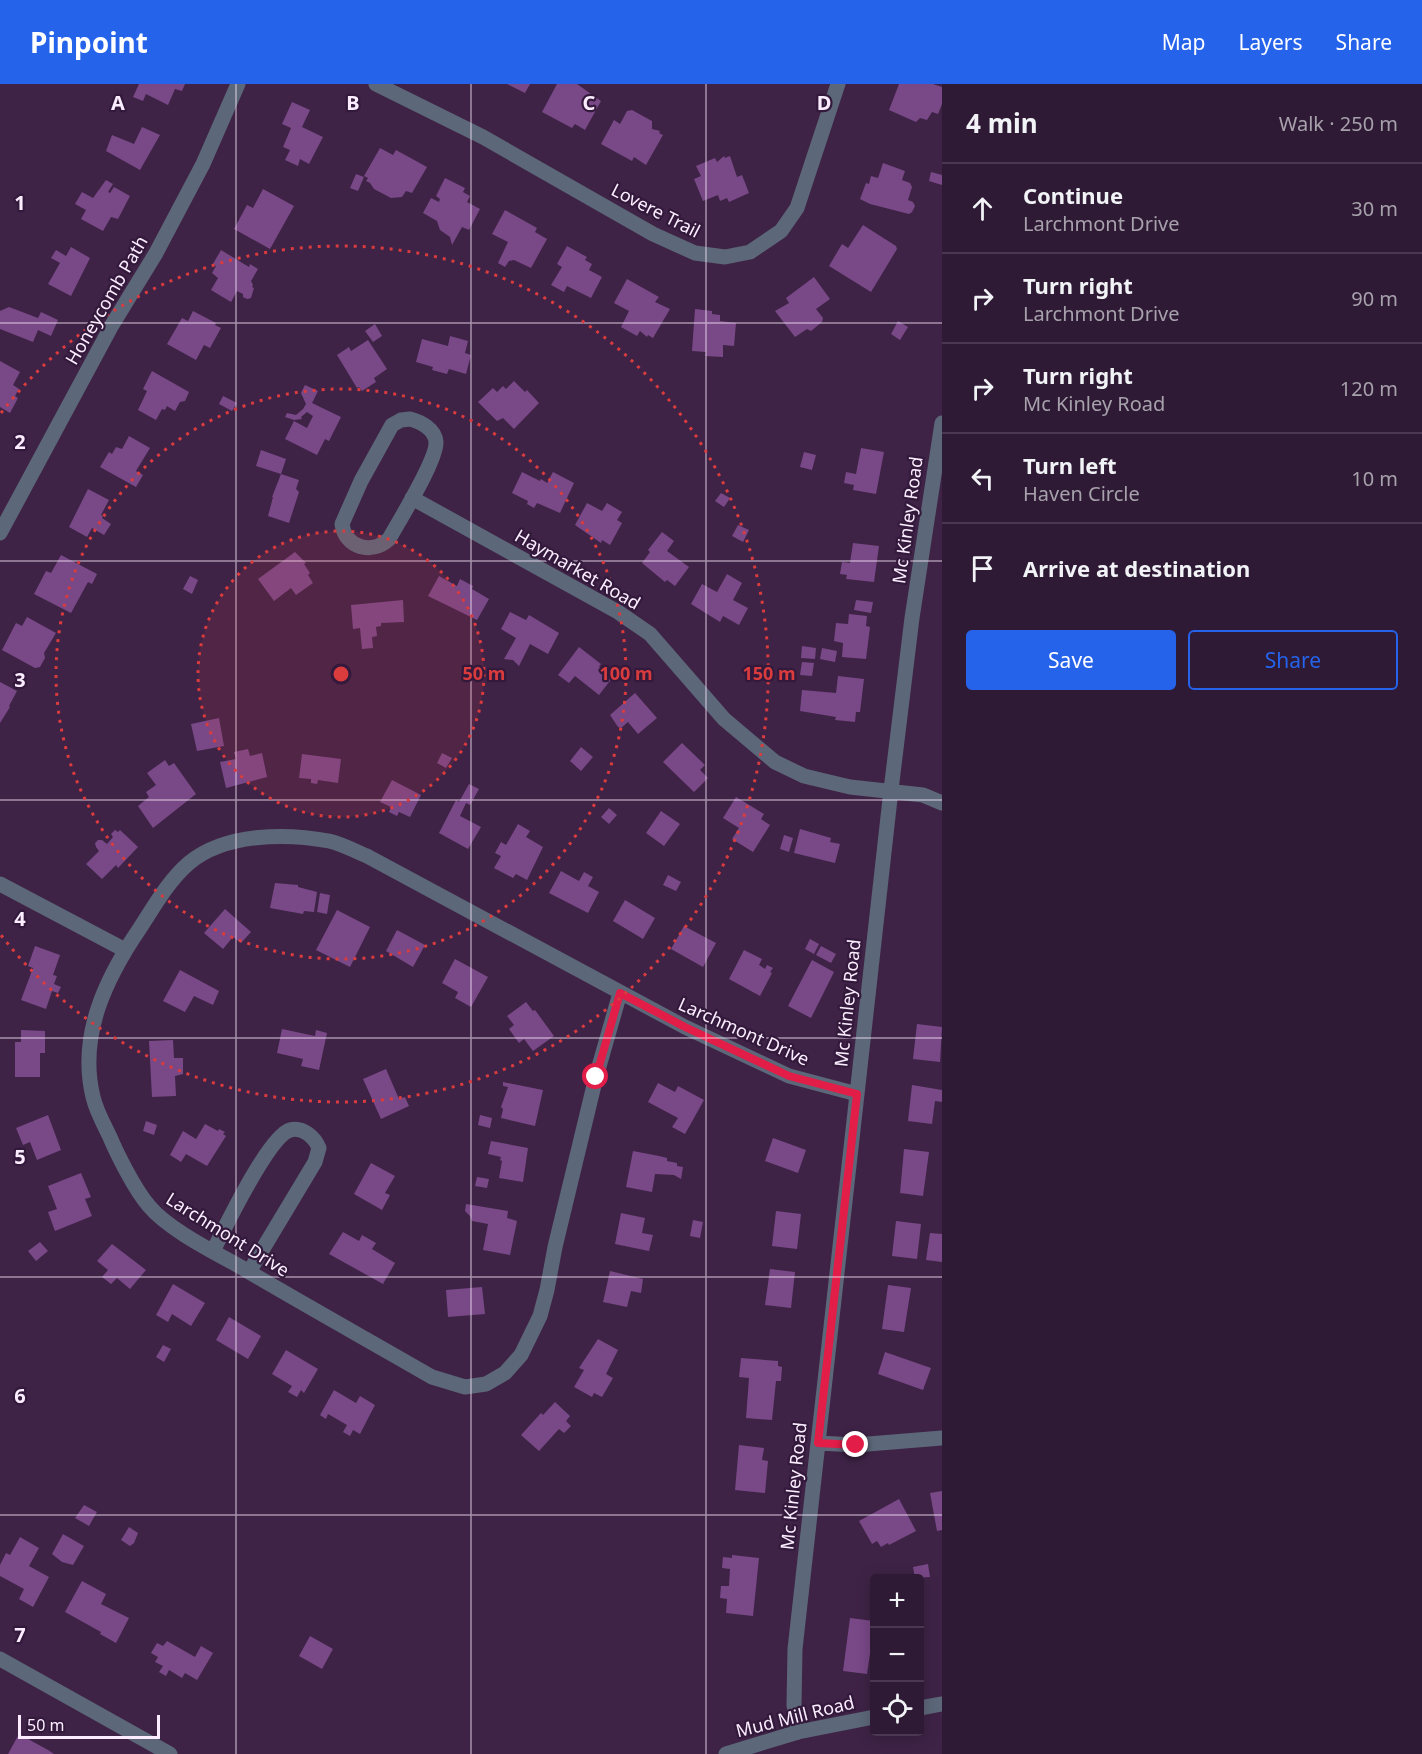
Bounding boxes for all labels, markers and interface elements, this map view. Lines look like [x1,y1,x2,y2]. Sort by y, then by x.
text: Pinpoint [30,23,148,61]
text: Map [1162,28,1206,56]
text: Layers [1239,28,1303,56]
text: Share [1336,28,1392,56]
text: A [111,89,125,116]
text: B [346,89,360,116]
text: C [583,89,596,116]
text: D [817,89,831,116]
text: 4 min [966,105,1038,141]
text: Walk · 250 m [1279,110,1398,137]
street label: Lovere Trail [607,177,705,243]
text: Continue [1023,180,1123,210]
text: 1 [14,189,26,216]
icon: ahead [966,192,999,225]
text: 30 m [1351,195,1398,222]
text: Larchmont Drive [1023,210,1180,237]
street label: Honeycomb Path [59,231,153,369]
text: Turn right [1023,270,1133,300]
icon: right [966,282,999,315]
text: 90 m [1351,285,1398,312]
text: Larchmont Drive [1023,300,1180,327]
text: Turn right [1023,360,1133,390]
icon: right [966,372,999,405]
text: 120 m [1340,375,1398,402]
text: Mc Kinley Road [1023,390,1165,417]
text: 2 [14,428,26,455]
text: Turn left [1023,450,1117,480]
street label: Mc Kinley Road [886,455,928,585]
icon: left [966,462,999,495]
text: 10 m [1351,465,1398,492]
text: Haven Circle [1023,480,1140,507]
street label: Haymarket Road [511,523,645,615]
icon: arrive [966,552,999,585]
text: Arrive at destination [1023,553,1250,583]
button: Save [966,630,1176,690]
button: Share [1188,630,1398,690]
text: 50 m [463,661,505,685]
text: 100 m [599,661,653,685]
text: 150 m [742,661,796,685]
centre of rings [331,664,351,684]
text: 3 [14,666,26,693]
text: 4 [14,905,26,932]
street label: Mc Kinley Road [828,938,866,1068]
street label: Larchmont Drive [675,991,813,1071]
route start [582,1063,608,1089]
text: 5 [14,1143,26,1170]
street label: Larchmont Drive [162,1186,294,1282]
text: 6 [14,1382,26,1409]
street label: Mc Kinley Road [774,1421,812,1551]
route end [842,1431,868,1457]
map controls [870,1574,924,1736]
button: + [870,1574,924,1628]
text: 7 [14,1621,26,1648]
button: − [870,1628,924,1682]
button: locate [870,1682,924,1736]
street label: Mud Mill Road [733,1690,857,1742]
scale bar [18,1712,160,1740]
text: 50 m [27,1714,64,1736]

